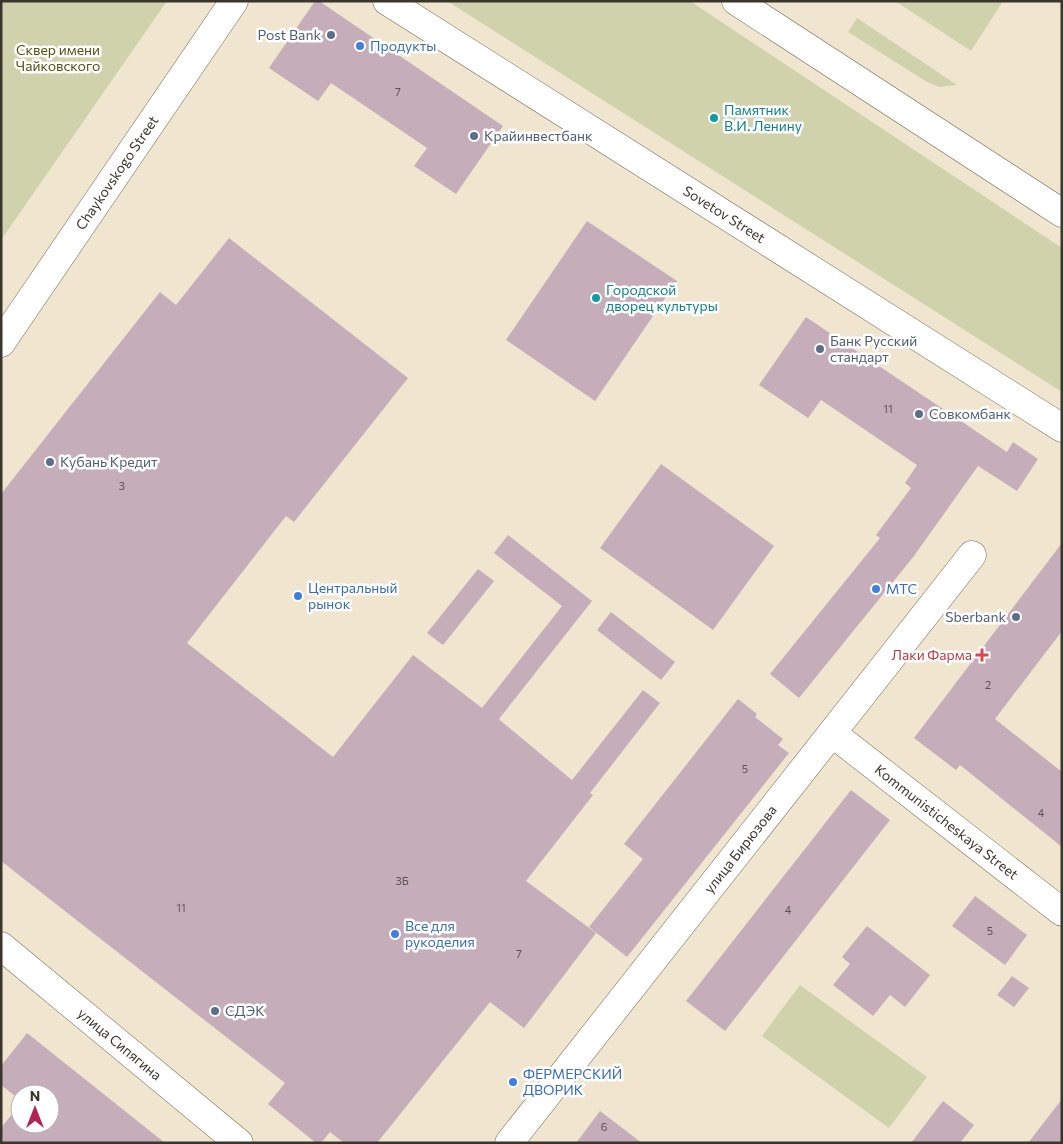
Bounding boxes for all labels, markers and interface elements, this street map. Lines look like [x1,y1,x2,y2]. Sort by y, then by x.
place label: Post Bank [258,26,321,43]
marker: Post Bank [325,29,337,41]
place label: Продукты [370,37,436,54]
marker: Продукты [354,40,366,52]
park label: Сквер имени Чайковского [16,41,100,74]
house number: 7 [395,85,401,98]
place label: Памятник В.И. Ленину [724,101,802,134]
street label: Chaykovskogo Street [72,112,162,233]
marker: Памятник В.И. Ленину [708,112,720,124]
place label: Крайинвестбанк [484,127,593,144]
marker: Крайинвестбанк [468,130,480,142]
street label: Sovetov Street [680,182,769,246]
place label: Городской дворец культуры [606,281,718,314]
marker: Городской дворец культуры [590,292,602,304]
place label: Банк Русский стандарт [830,332,917,365]
marker: Банк Русский стандарт [814,343,826,355]
house number: 11 [883,402,893,415]
place label: Совкомбанк [929,405,1012,422]
marker: Совкомбанк [913,408,925,420]
place label: Кубань Кредит [60,453,158,470]
marker: Кубань Кредит [44,456,56,468]
house number: 3 [119,479,125,492]
place label: Центральный рынок [308,579,398,612]
place label: МТС [886,580,917,597]
marker: МТС [870,583,882,595]
marker: Центральный рынок [292,590,304,602]
place label: Sberbank [945,608,1006,625]
marker: Sberbank [1010,611,1022,623]
place label: Лаки Фарма [891,646,972,663]
marker: Лаки Фарма [976,649,988,661]
house number: 2 [985,678,991,691]
street label: Kommunisticheskaya Street [872,761,1022,883]
house number: 5 [742,762,748,775]
street label: улица Бирюзова [700,801,780,896]
house number: 4 [1038,806,1045,819]
house number: 3Б [395,874,409,887]
house number: 11 [176,901,186,914]
house number: 4 [785,903,792,916]
place label: Все для рукоделия [405,917,475,950]
house number: 5 [987,924,993,937]
marker: Все для рукоделия [389,928,401,940]
house number: 7 [516,947,522,960]
place label: СДЭК [225,1002,265,1019]
street label: улица Сипягина [75,1004,165,1083]
marker: СДЭК [209,1005,221,1017]
place label: ФЕРМЕРСКИЙ ДВОРИК [523,1065,622,1098]
marker: ФЕРМЕРСКИЙ ДВОРИК [507,1076,519,1088]
north arrow [10,1084,60,1134]
text: N [30,1087,40,1104]
house number: 6 [601,1120,608,1133]

